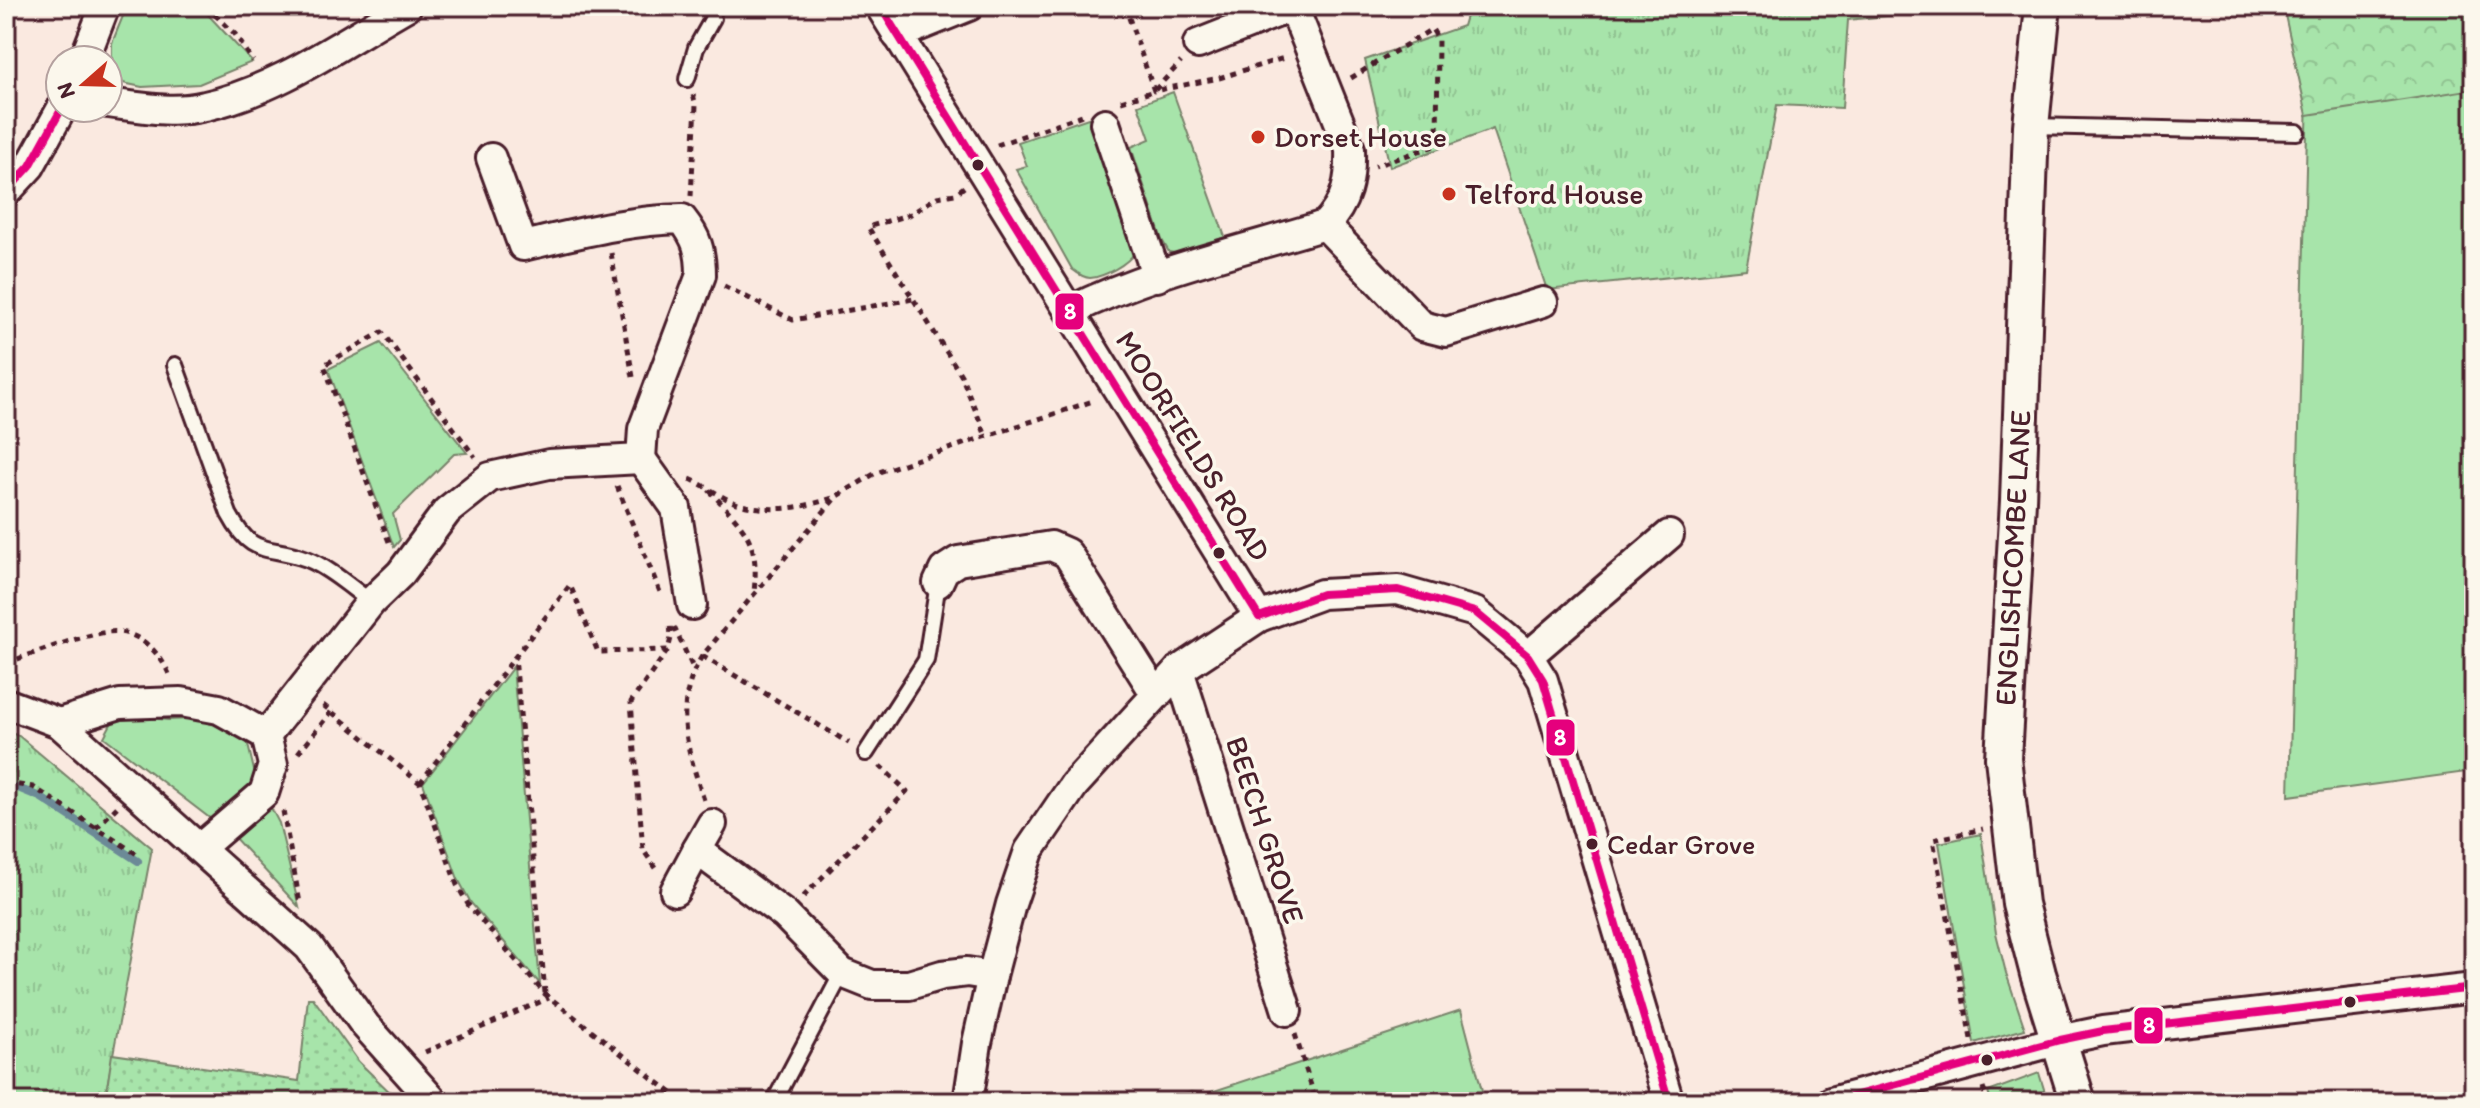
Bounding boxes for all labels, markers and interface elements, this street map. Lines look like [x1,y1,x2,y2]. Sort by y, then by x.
north arrow [44,44,124,124]
text: N [50,79,81,102]
place label: Dorset House [1274,118,1447,155]
marker: Dorset House [1249,128,1267,146]
unlabelled marker [970,157,986,173]
place label: Telford House [1465,175,1644,212]
marker: Telford House [1440,185,1458,203]
line badge: 8 [1054,292,1085,331]
text: 8 [1064,298,1076,325]
street label: MOORFIELDS ROAD [1108,324,1279,568]
street label: ENGLISHCOMBE LANE [1986,409,2039,707]
unlabelled marker [1211,545,1227,561]
line badge: 8 [1545,718,1576,757]
text: 8 [1554,724,1566,751]
street label: BEECH GROVE [1218,732,1313,928]
place label: Cedar Grove [1607,827,1755,861]
marker: Cedar Grove [1584,836,1600,852]
unlabelled marker [2342,994,2358,1010]
line badge: 8 [2133,1006,2164,1045]
text: 8 [2143,1012,2155,1039]
unlabelled marker [1979,1052,1995,1068]

